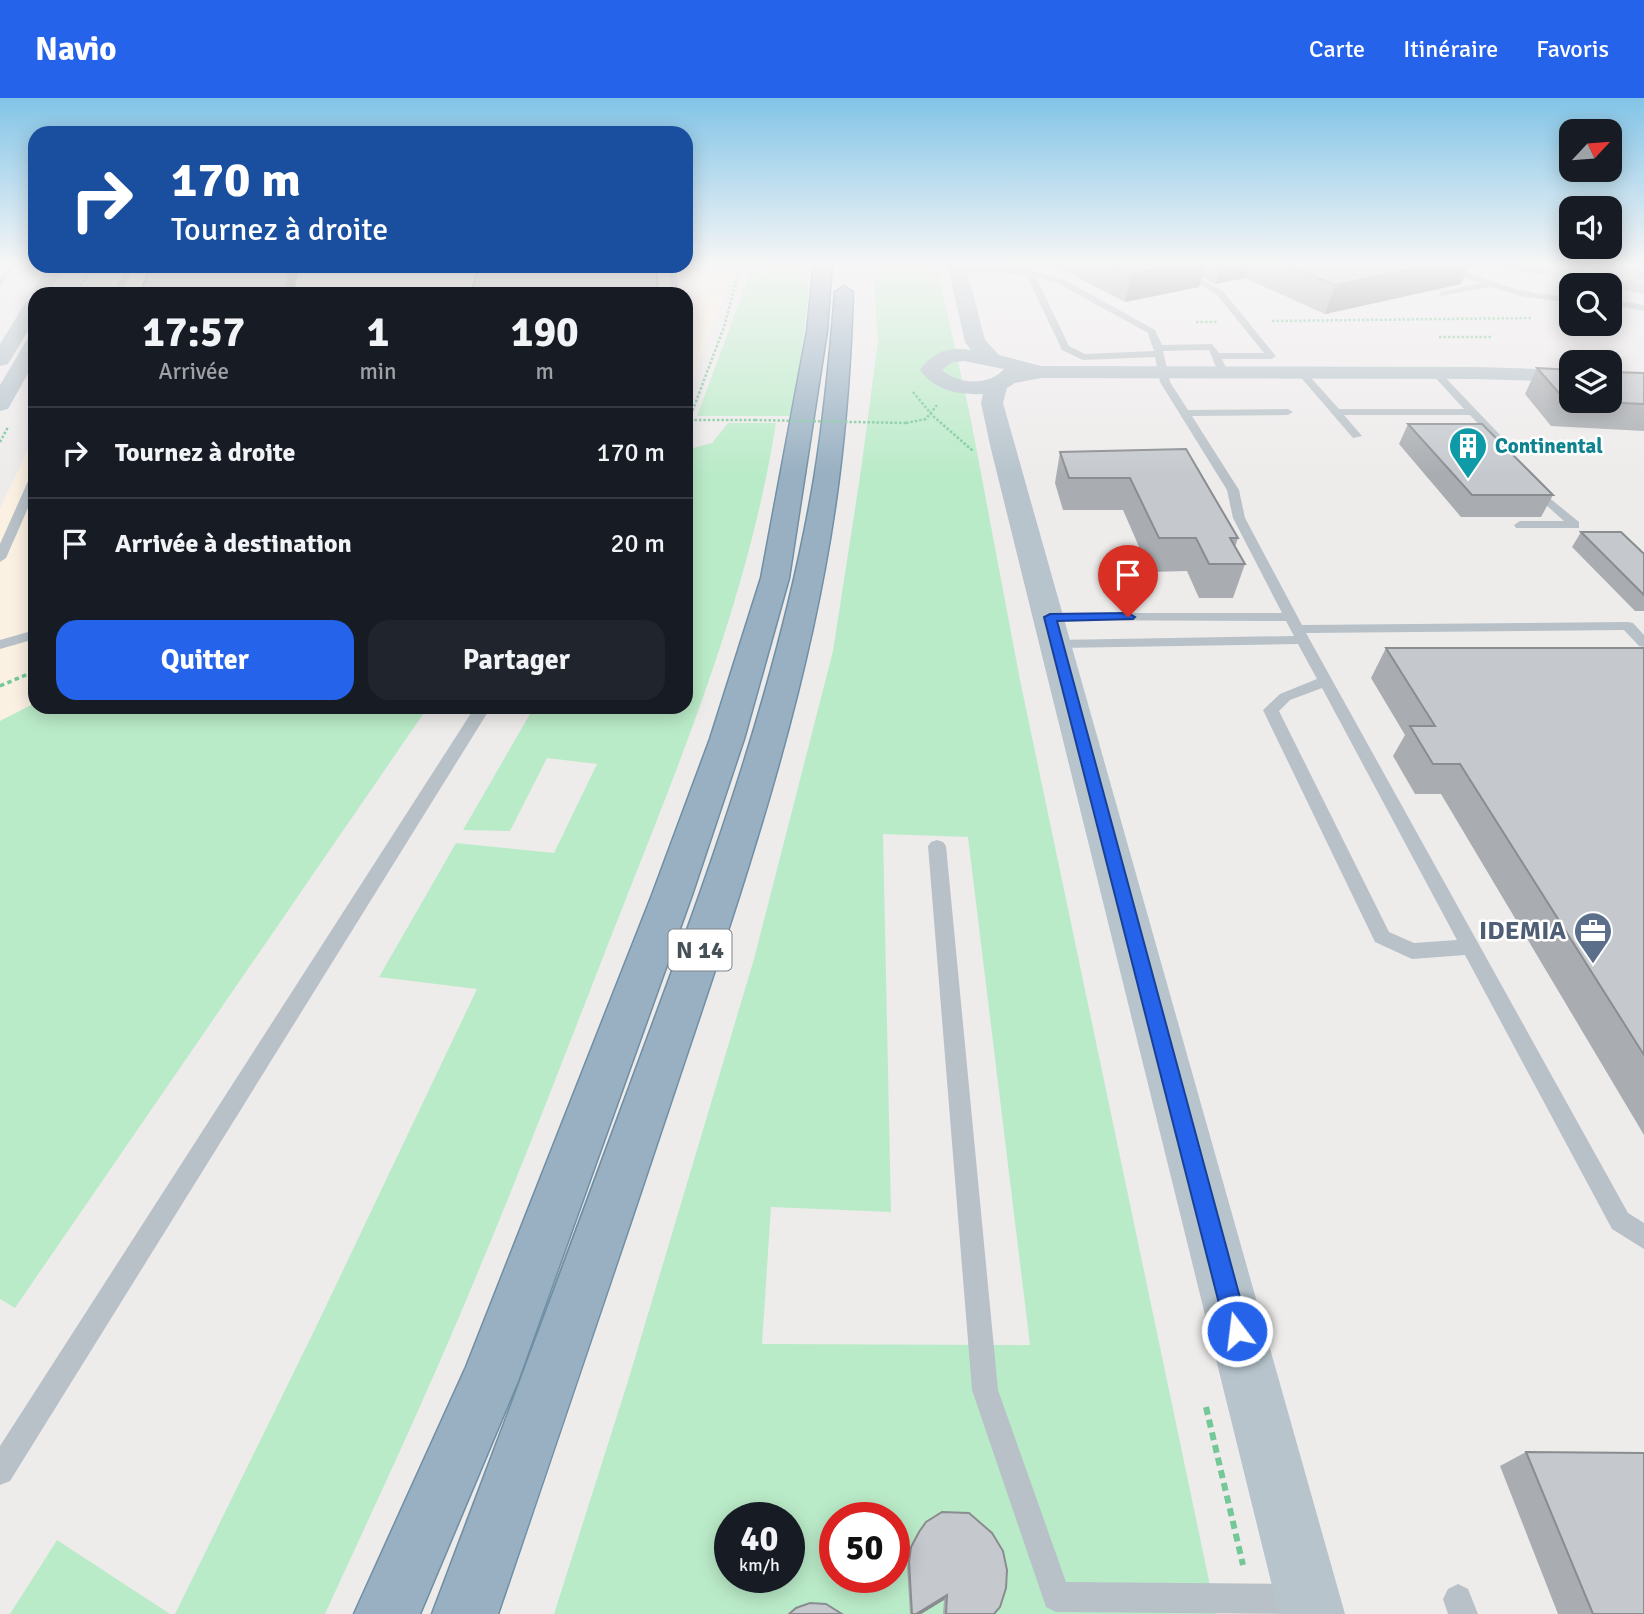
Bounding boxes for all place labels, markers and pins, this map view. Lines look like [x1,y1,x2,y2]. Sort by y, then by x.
building icon: Continental [1447,425,1489,480]
place label: Continental [1495,433,1603,459]
pin [1098,545,1158,617]
office icon: IDEMIA [1572,910,1614,965]
place label: IDEMIA [1479,915,1566,947]

